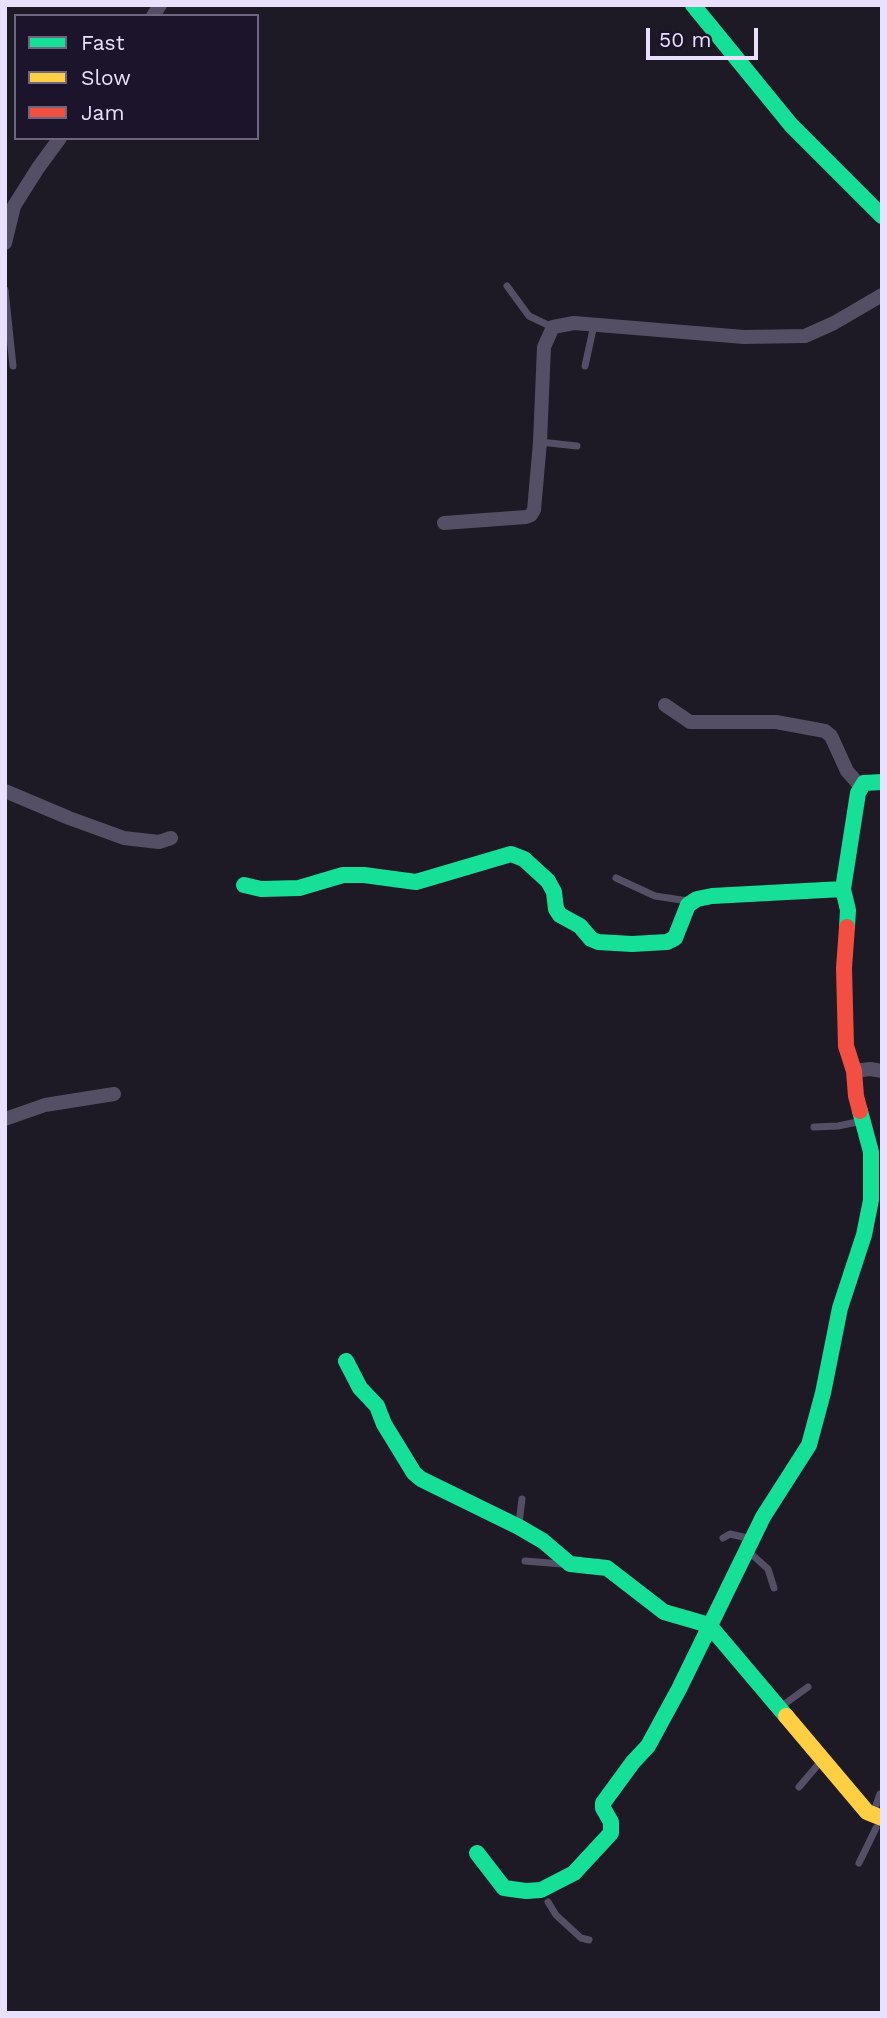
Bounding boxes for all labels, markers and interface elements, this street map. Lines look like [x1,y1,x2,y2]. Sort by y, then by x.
legend [14,14,259,140]
scale bar [649,14,761,58]
text: 50 m [659,27,711,52]
text: Fast [81,30,125,55]
text: Slow [81,65,131,90]
text: Jam [81,100,124,125]

